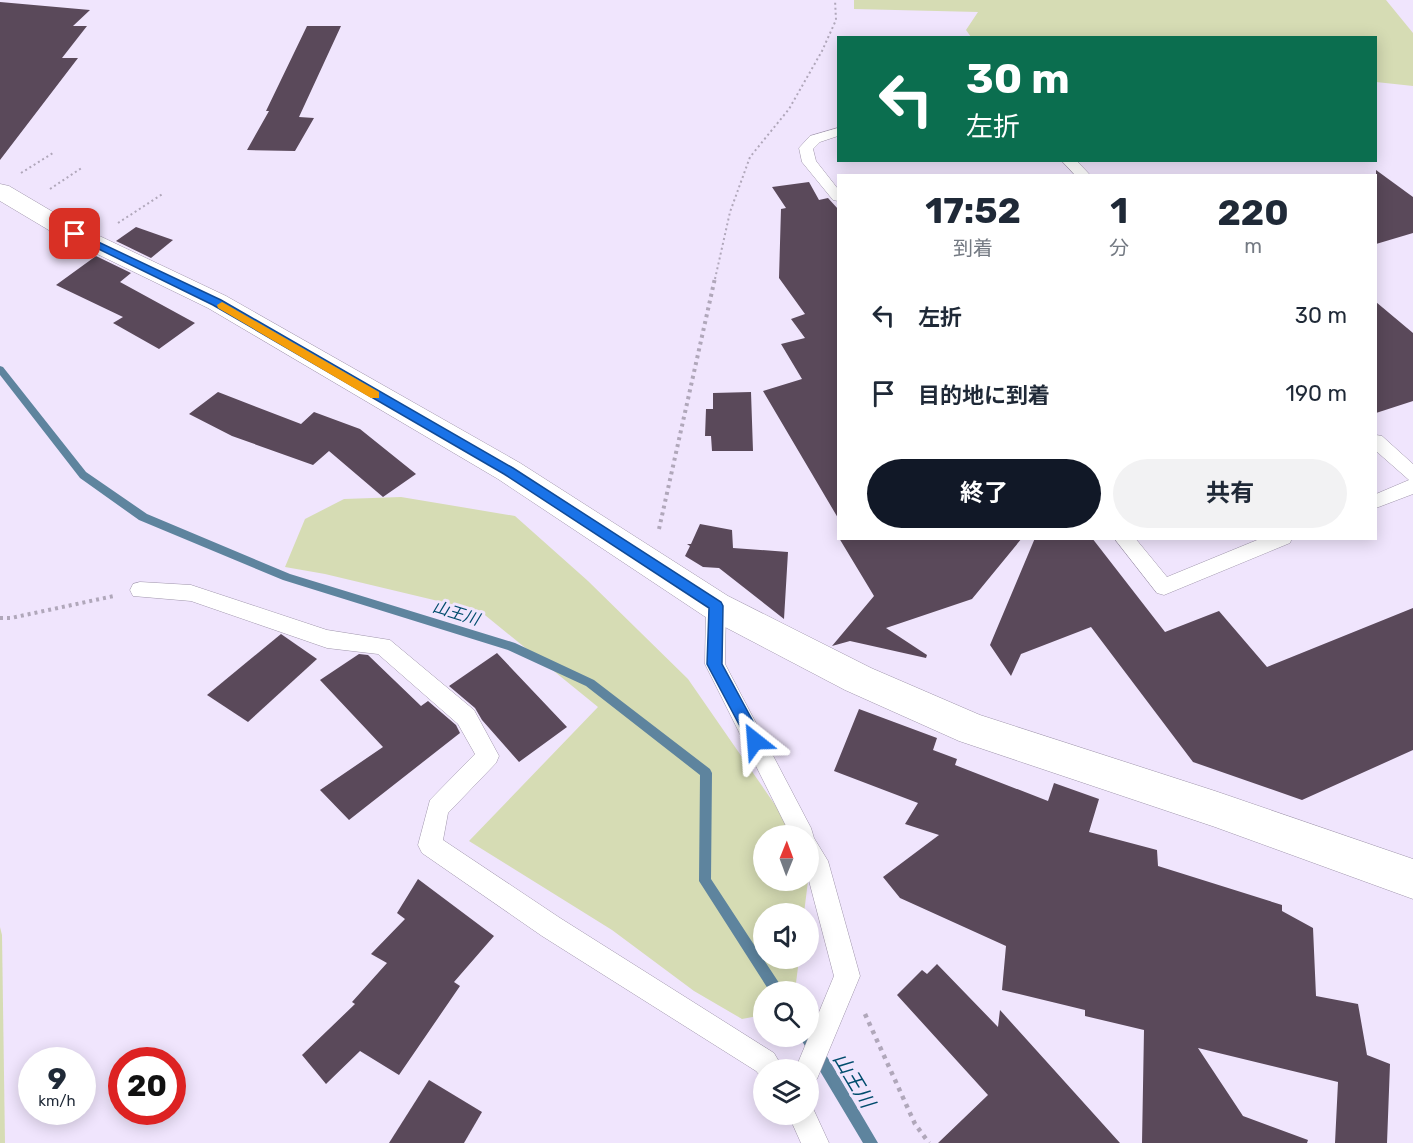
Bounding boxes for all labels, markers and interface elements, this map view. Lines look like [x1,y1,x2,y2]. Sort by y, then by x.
text: 30 m [966,54,1070,104]
icon: left [867,60,945,138]
text: 左折 [966,111,1020,143]
text: 17:52 [925,189,1021,232]
text: 1 [1110,189,1128,232]
text: 220 [1217,191,1289,234]
pin [49,208,100,259]
icon: arrive [58,217,91,250]
text: m [1244,234,1262,258]
text: 到着 [953,236,993,260]
text: 分 [1109,236,1129,260]
icon: left [867,299,900,332]
text: 30 m [1295,302,1347,329]
text: 左折 [918,304,962,331]
icon: arrive [867,377,900,410]
text: 190 m [1286,380,1347,407]
text: 目的地に到着 [918,382,1050,409]
button: 終了 [867,459,1101,528]
button: 共有 [1113,459,1347,528]
water label: 山王川 [430,597,484,630]
position arrow [723,709,787,773]
north arrow [753,825,819,891]
map controls [753,825,819,1125]
button: sound [753,903,819,969]
button: search [753,981,819,1047]
speed limit sign: 20 [108,1047,186,1125]
water label: 山王川 [828,1048,881,1114]
button: layers [753,1059,819,1125]
text: 9 [47,1061,67,1097]
text: km/h [38,1092,76,1110]

